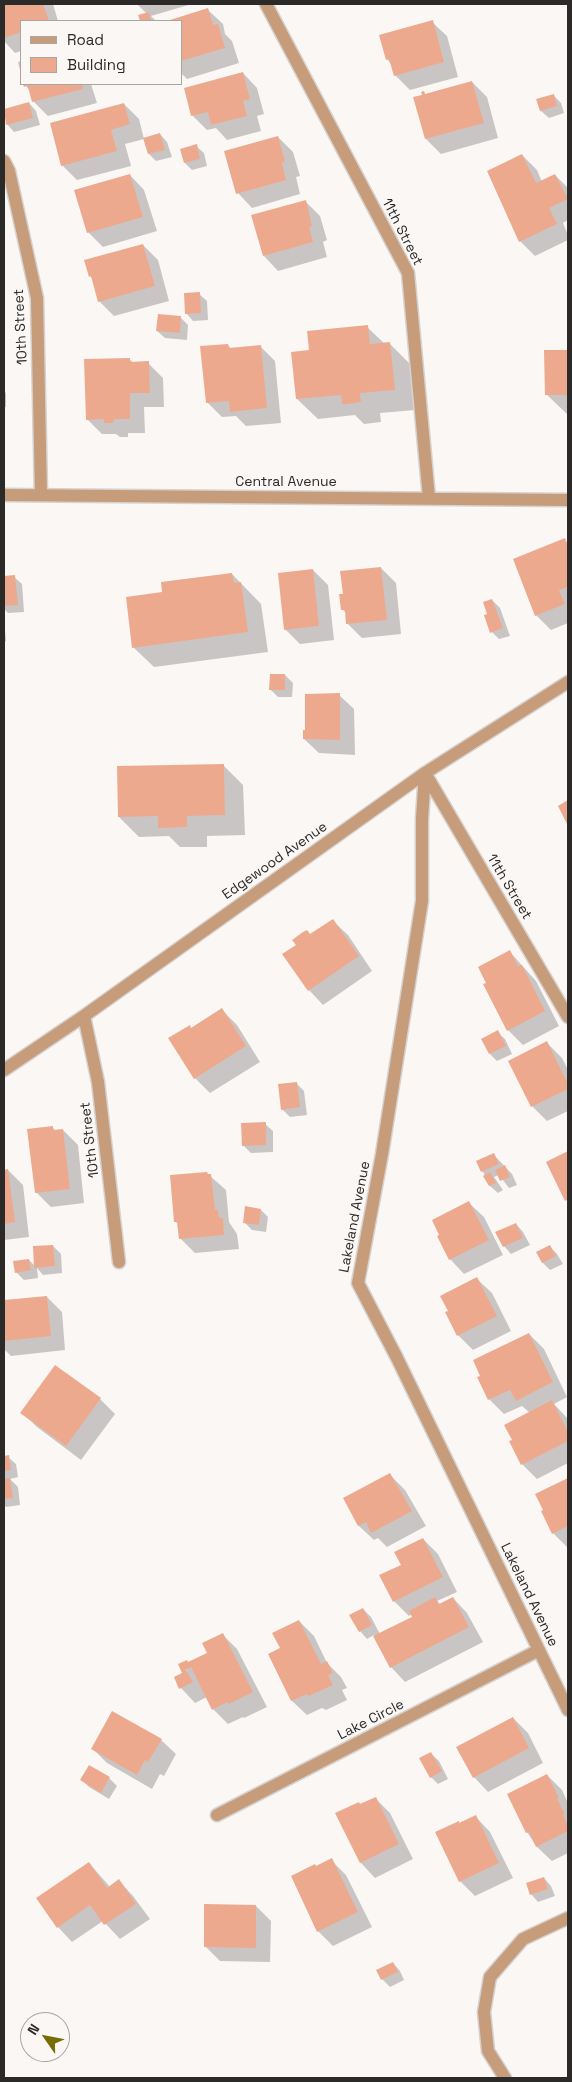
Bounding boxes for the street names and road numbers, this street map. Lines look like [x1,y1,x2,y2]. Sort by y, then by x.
street label: 11th Street [378,196,426,268]
street label: 10th Street [11,288,31,366]
street label: Central Avenue [235,474,337,490]
street label: Edgewood Avenue [219,818,331,904]
street label: 11th Street [483,851,535,923]
street label: 10th Street [77,1101,103,1179]
street label: Lakeland Avenue [336,1160,374,1274]
street label: Lakeland Avenue [497,1540,561,1650]
street label: Lake Circle [335,1696,407,1744]

